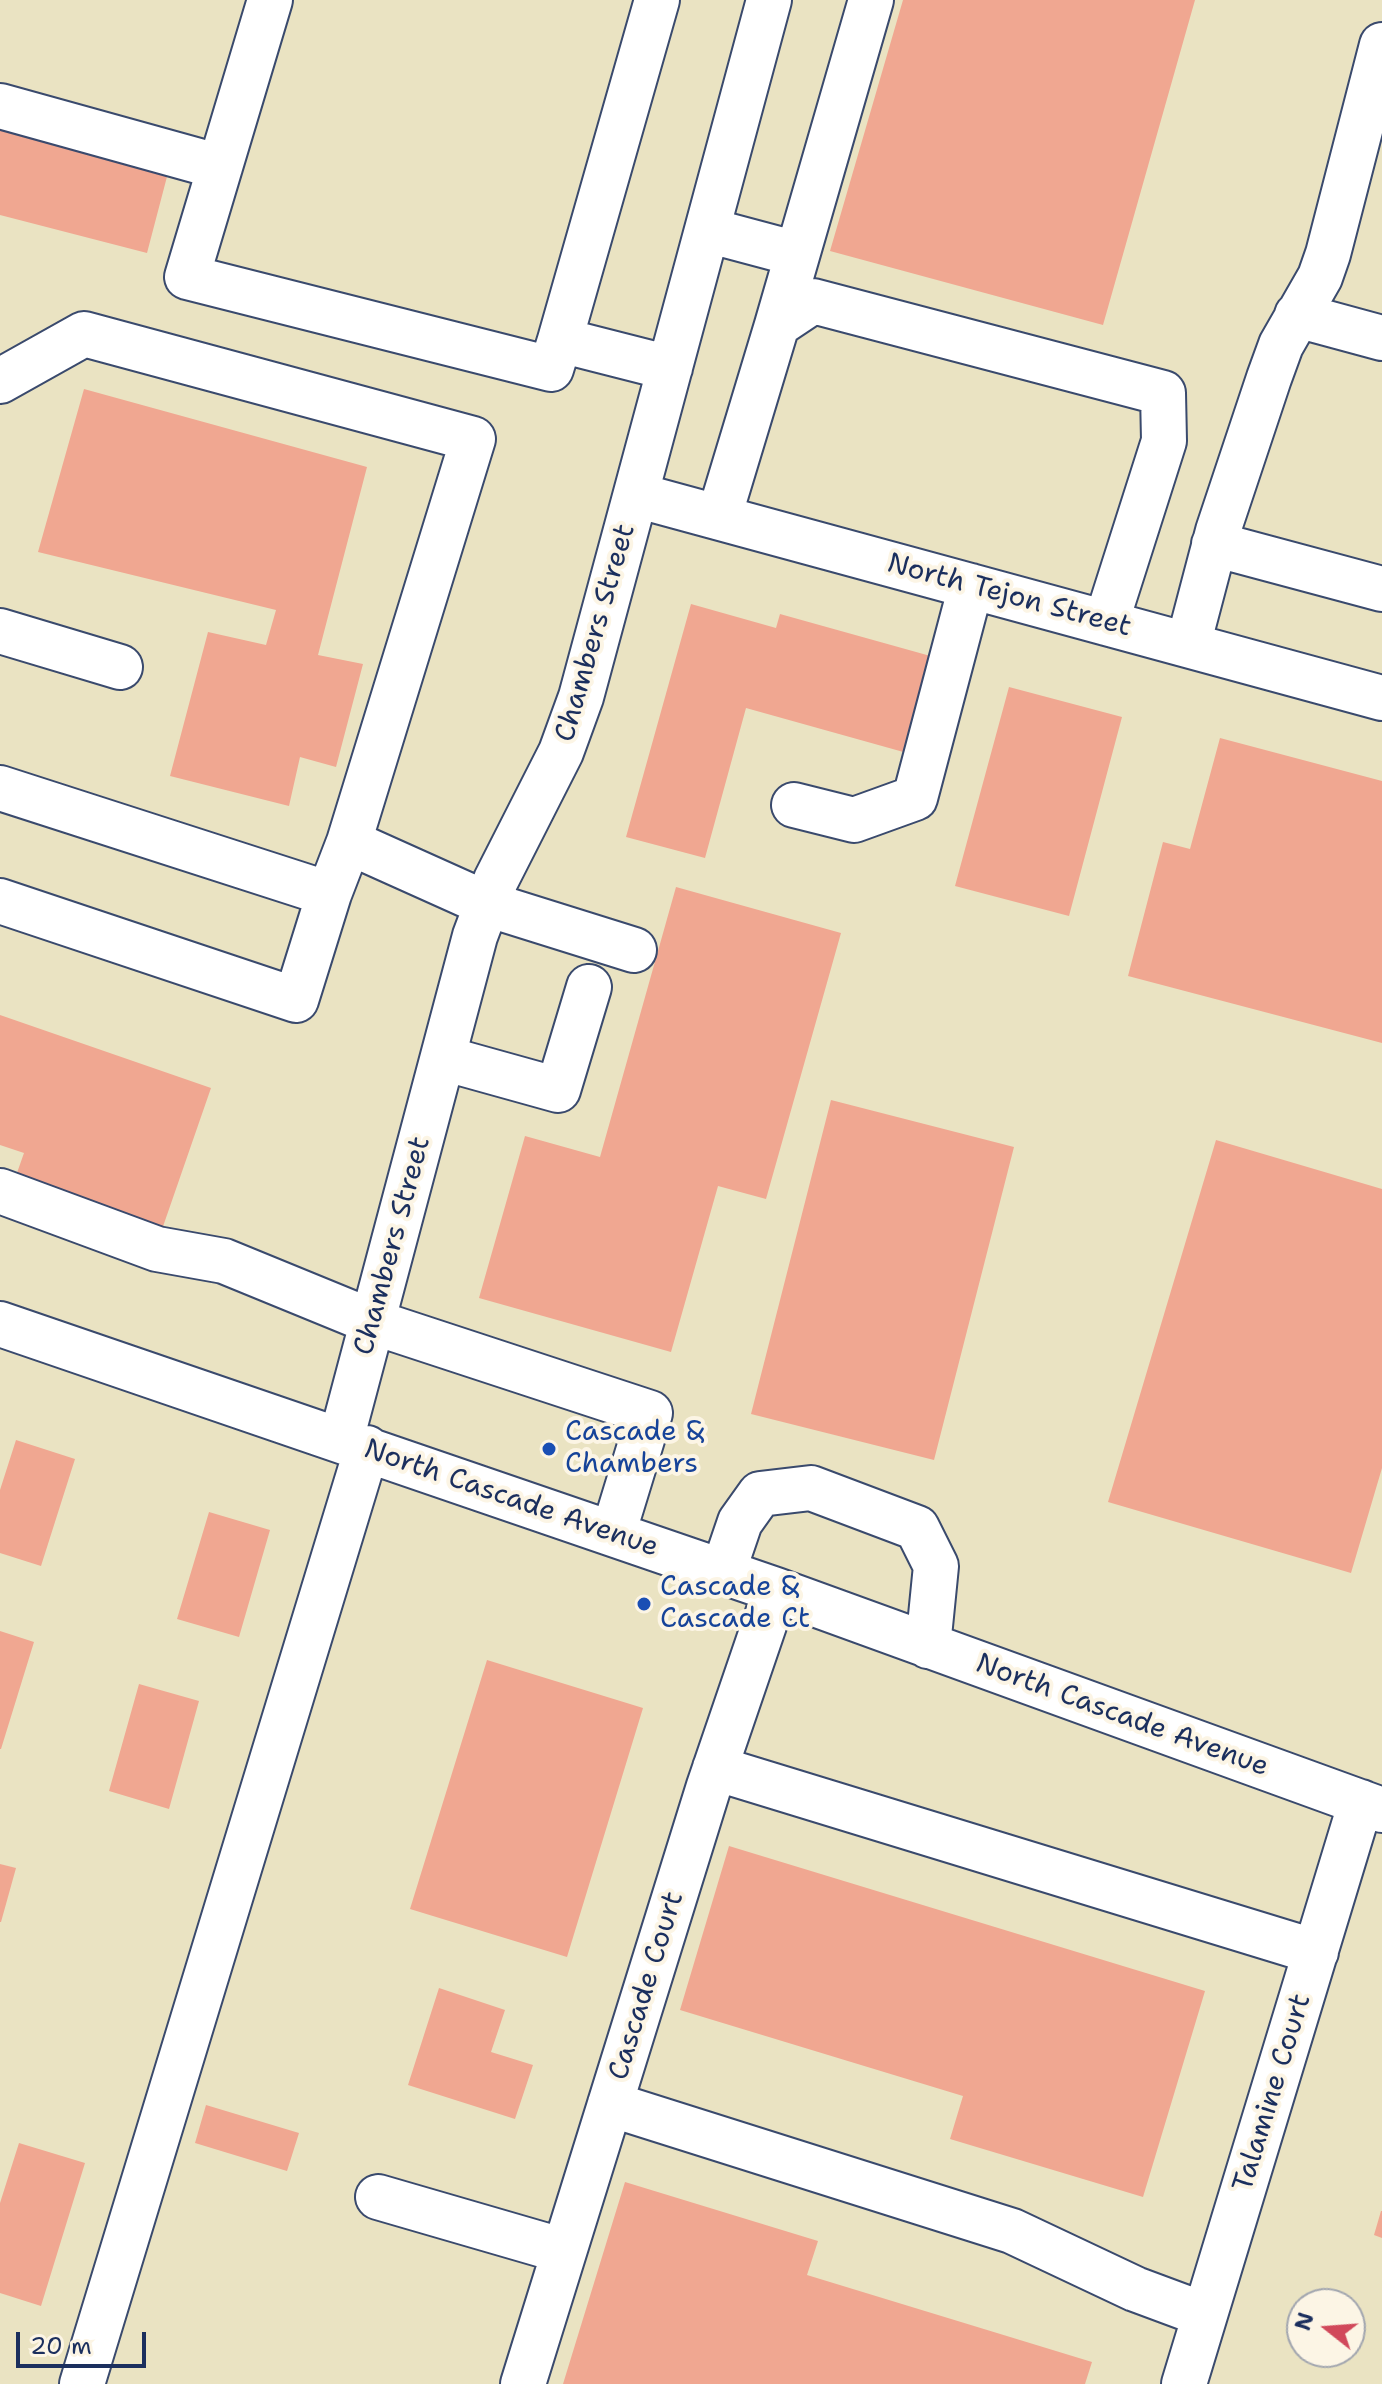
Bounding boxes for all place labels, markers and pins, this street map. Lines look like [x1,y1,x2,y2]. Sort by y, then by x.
place label: Cascade & Chambers [565,1416,704,1482]
marker: Cascade & Chambers [540,1440,558,1458]
place label: Cascade & Cascade Ct [660,1571,810,1637]
marker: Cascade & Cascade Ct [635,1595,653,1613]

